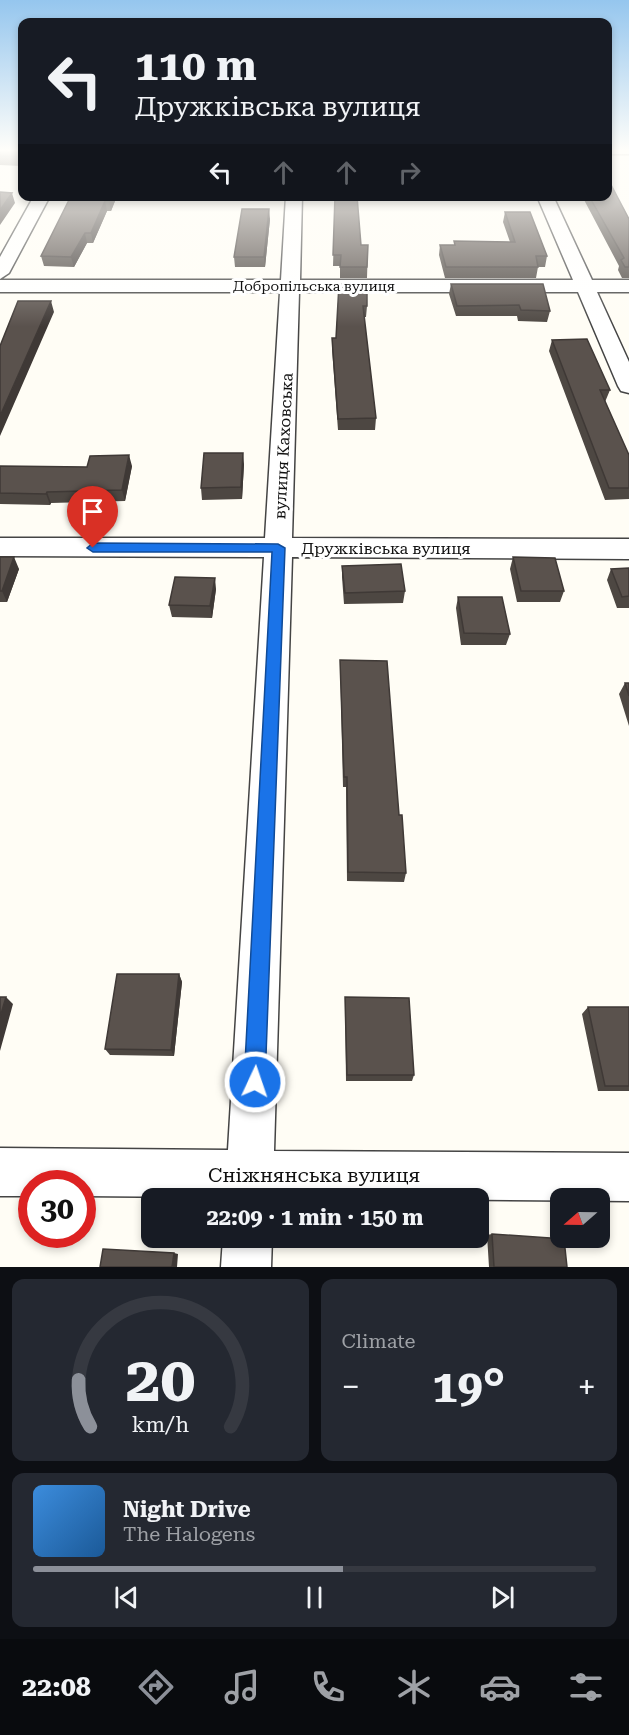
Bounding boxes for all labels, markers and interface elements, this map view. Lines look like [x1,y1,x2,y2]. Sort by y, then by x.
text: 110 m [135,41,257,90]
icon: left [36,42,114,120]
text: Дружківська вулиця [135,91,421,123]
icon: left [204,156,237,189]
icon: ahead [267,156,300,189]
icon: ahead [330,156,363,189]
icon: right [393,156,426,189]
street label: Добропільська вулиця [233,278,395,294]
street label: вулиця Каховська [270,372,297,520]
pin [67,486,118,548]
icon: arrive [76,495,109,528]
street label: Дружківська вулиця [301,539,471,558]
position arrow [223,1050,287,1114]
street label: Сніжнянська вулиця [208,1163,420,1187]
speed limit sign: 30 [18,1170,96,1248]
north arrow [550,1188,610,1248]
map controls [550,1188,610,1248]
text: 22:09 · 1 min · 150 m [206,1205,424,1230]
text: Climate [342,1329,416,1353]
text: 20 [125,1343,195,1416]
text: 19° [432,1360,505,1413]
text: − [342,1367,360,1406]
text: + [578,1367,596,1406]
text: km/h [132,1412,189,1437]
text: Night Drive [123,1497,251,1522]
text: The Halogens [123,1522,255,1546]
icon: previous [110,1581,143,1614]
icon: pause [298,1581,331,1614]
icon: next [486,1581,519,1614]
icon: directions [135,1666,177,1708]
icon: music [221,1666,263,1708]
icon: phone [307,1666,349,1708]
icon: climate [393,1666,435,1708]
icon: car [479,1666,521,1708]
icon: filters [565,1666,607,1708]
text: 22:08 [22,1671,91,1703]

